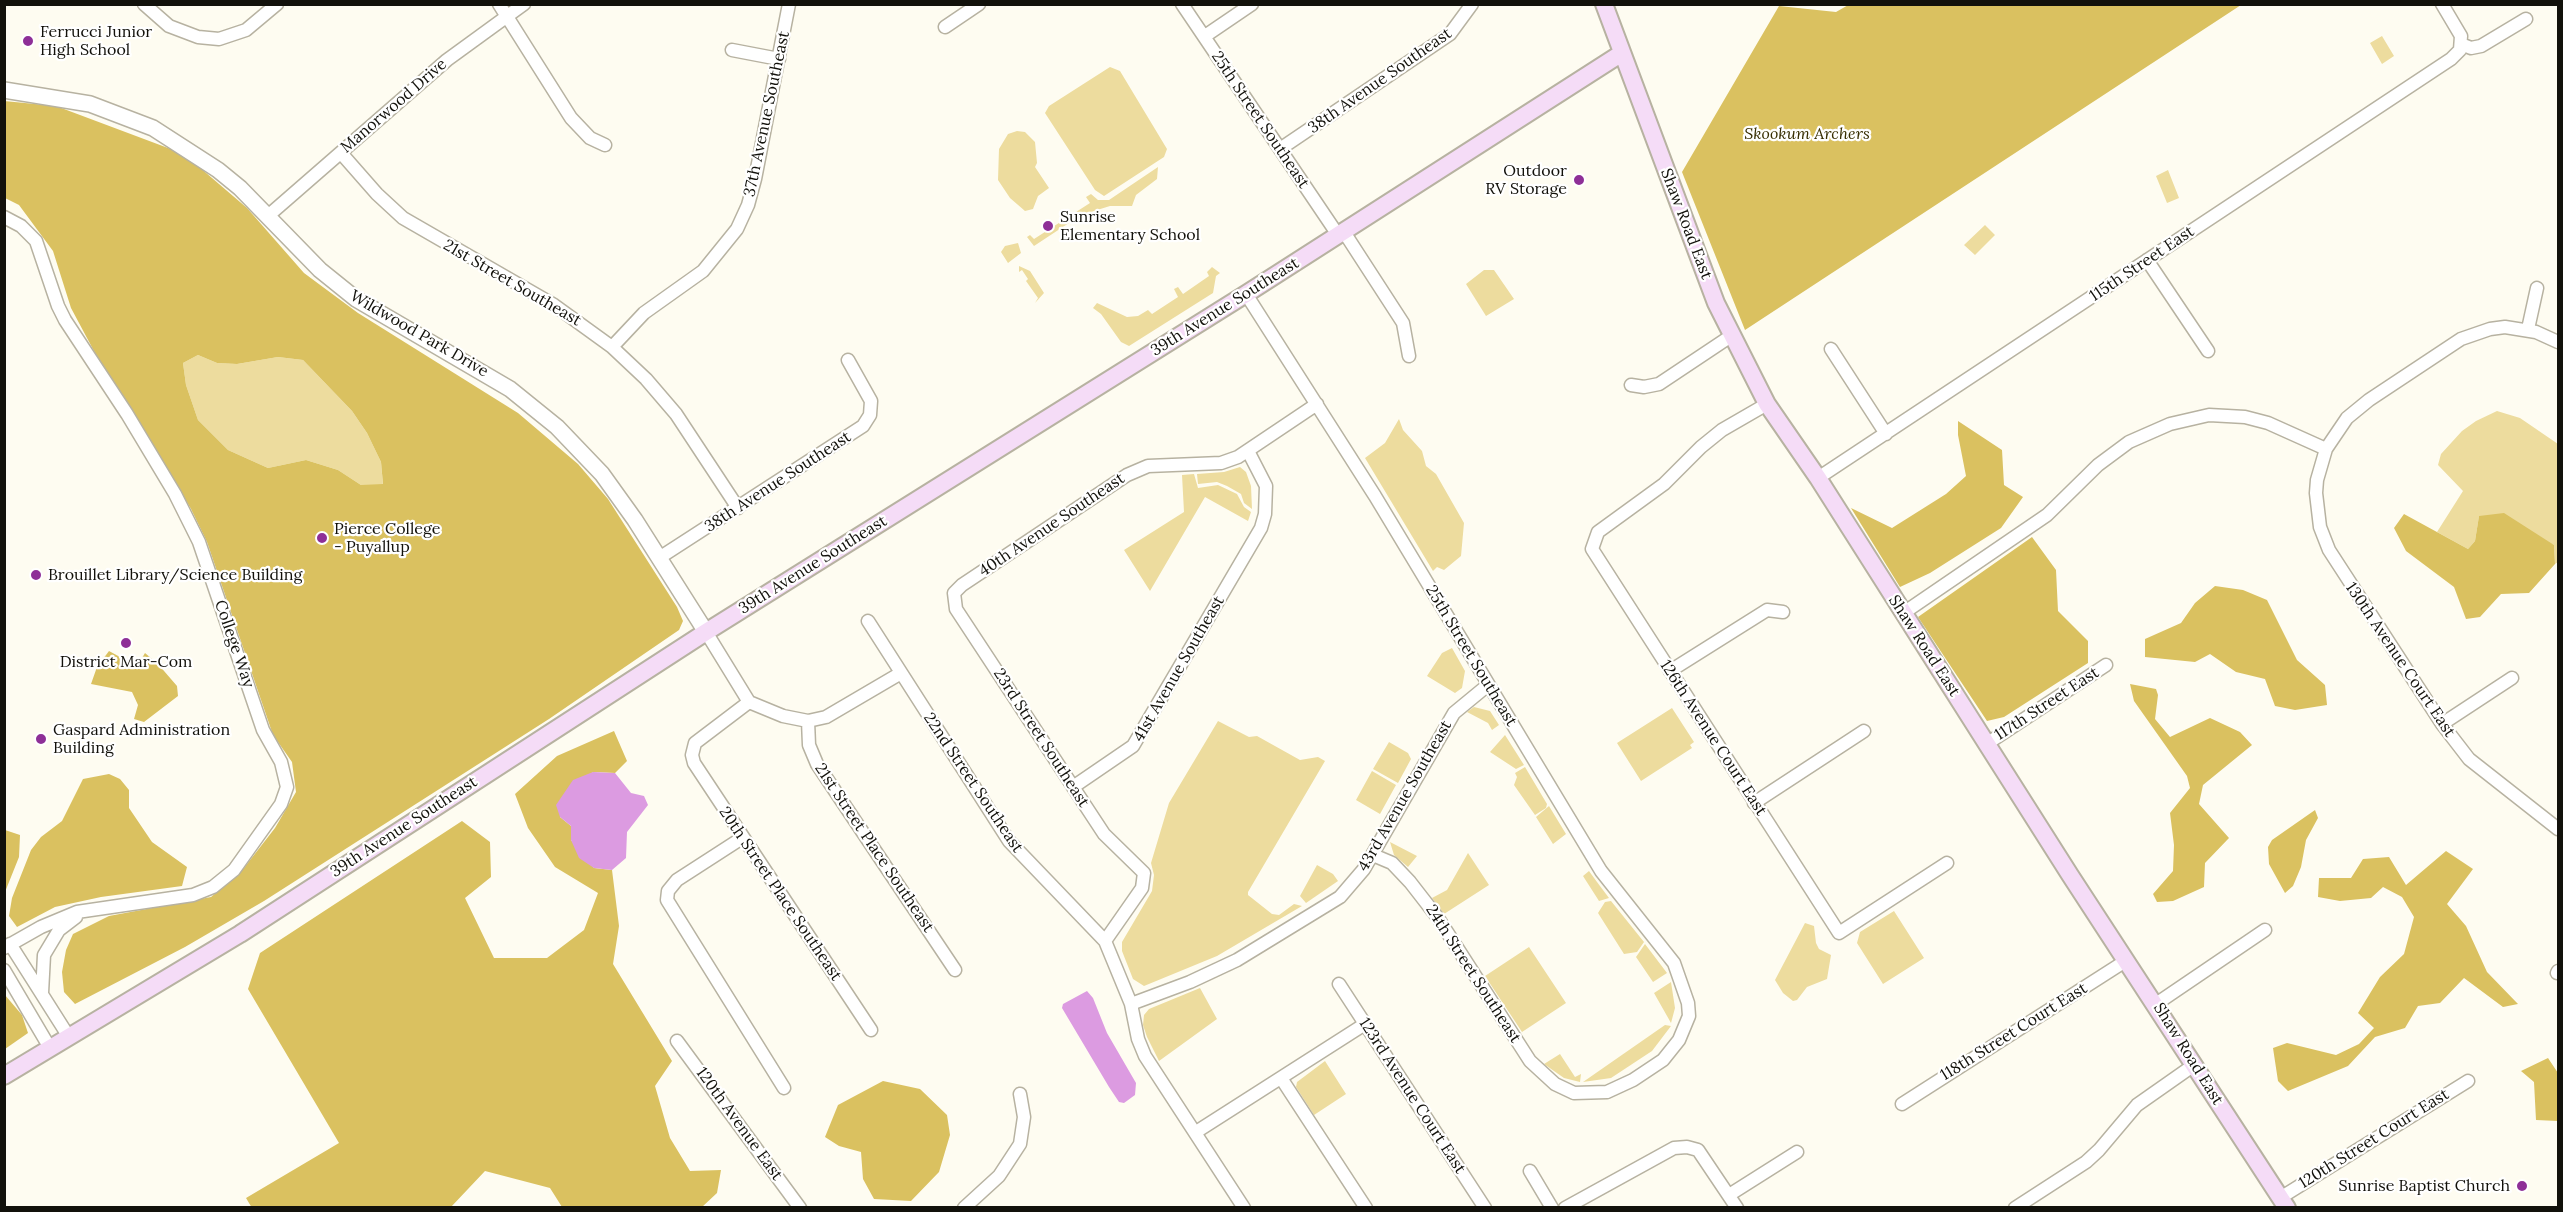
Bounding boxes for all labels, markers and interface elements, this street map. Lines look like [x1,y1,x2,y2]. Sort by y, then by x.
place label: Ferrucci Junior High School [40,22,152,60]
street label: 38th Avenue Southeast [1305,24,1455,138]
street label: 37th Avenue Southeast [740,30,794,198]
marker: Ferrucci Junior High School [21,34,35,48]
street label: 25th Street Southeast [1207,48,1313,192]
street label: Manorwood Drive [337,55,451,157]
park label: Skookum Archers [1744,124,1870,144]
place label: Outdoor RV Storage [1485,161,1567,199]
street label: Shaw Road East [1656,166,1716,282]
marker: Outdoor RV Storage [1572,173,1586,187]
place label: Sunrise Elementary School [1060,207,1200,245]
marker: Sunrise Elementary School [1041,219,1055,233]
street label: 115th Street East [2086,222,2198,306]
street label: 21st Street Southeast [440,236,584,330]
street label: 39th Avenue Southeast [1147,254,1303,360]
street label: Wildwood Park Drive [346,287,492,381]
street label: 38th Avenue Southeast [701,427,855,537]
street label: 40th Avenue Southeast [976,469,1128,581]
street label: 39th Avenue Southeast [735,512,891,618]
place label: Pierce College - Puyallup [334,519,440,557]
marker: Pierce College - Puyallup [315,531,329,545]
place label: Brouillet Library/Science Building [48,565,302,585]
marker: Brouillet Library/Science Building [29,568,43,582]
street label: 130th Avenue Court East [2341,579,2459,741]
street label: 25th Street Southeast [1421,582,1521,730]
street label: Shaw Road East [1884,592,1964,700]
street label: 41st Avenue Southeast [1129,593,1229,745]
street label: College Way [210,598,258,690]
marker: District Mar-Com [119,636,133,650]
place label: District Mar-Com [60,652,192,672]
street label: 126th Avenue Court East [1656,657,1770,819]
street label: 117th Street East [1991,663,2103,745]
street label: 23rd Street Southeast [989,665,1093,811]
street label: 22nd Street Southeast [919,709,1027,857]
street label: 43rd Avenue Southeast [1354,717,1456,875]
place label: Gaspard Administration Building [53,720,230,758]
marker: Gaspard Administration Building [34,732,48,746]
street label: 21st Street Place Southeast [810,760,938,936]
street label: 39th Avenue Southeast [327,772,481,882]
street label: 20th Street Place Southeast [714,803,846,985]
street label: 24th Street Southeast [1421,901,1525,1047]
street label: 118th Street Court East [1937,979,2091,1085]
street label: Shaw Road East [2149,999,2227,1109]
street label: 123rd Avenue Court East [1355,1015,1469,1177]
street label: 120th Avenue East [692,1064,786,1184]
street label: 120th Street Court East [2295,1085,2453,1193]
place label: Sunrise Baptist Church [2339,1176,2510,1196]
marker: Sunrise Baptist Church [2515,1179,2529,1193]

